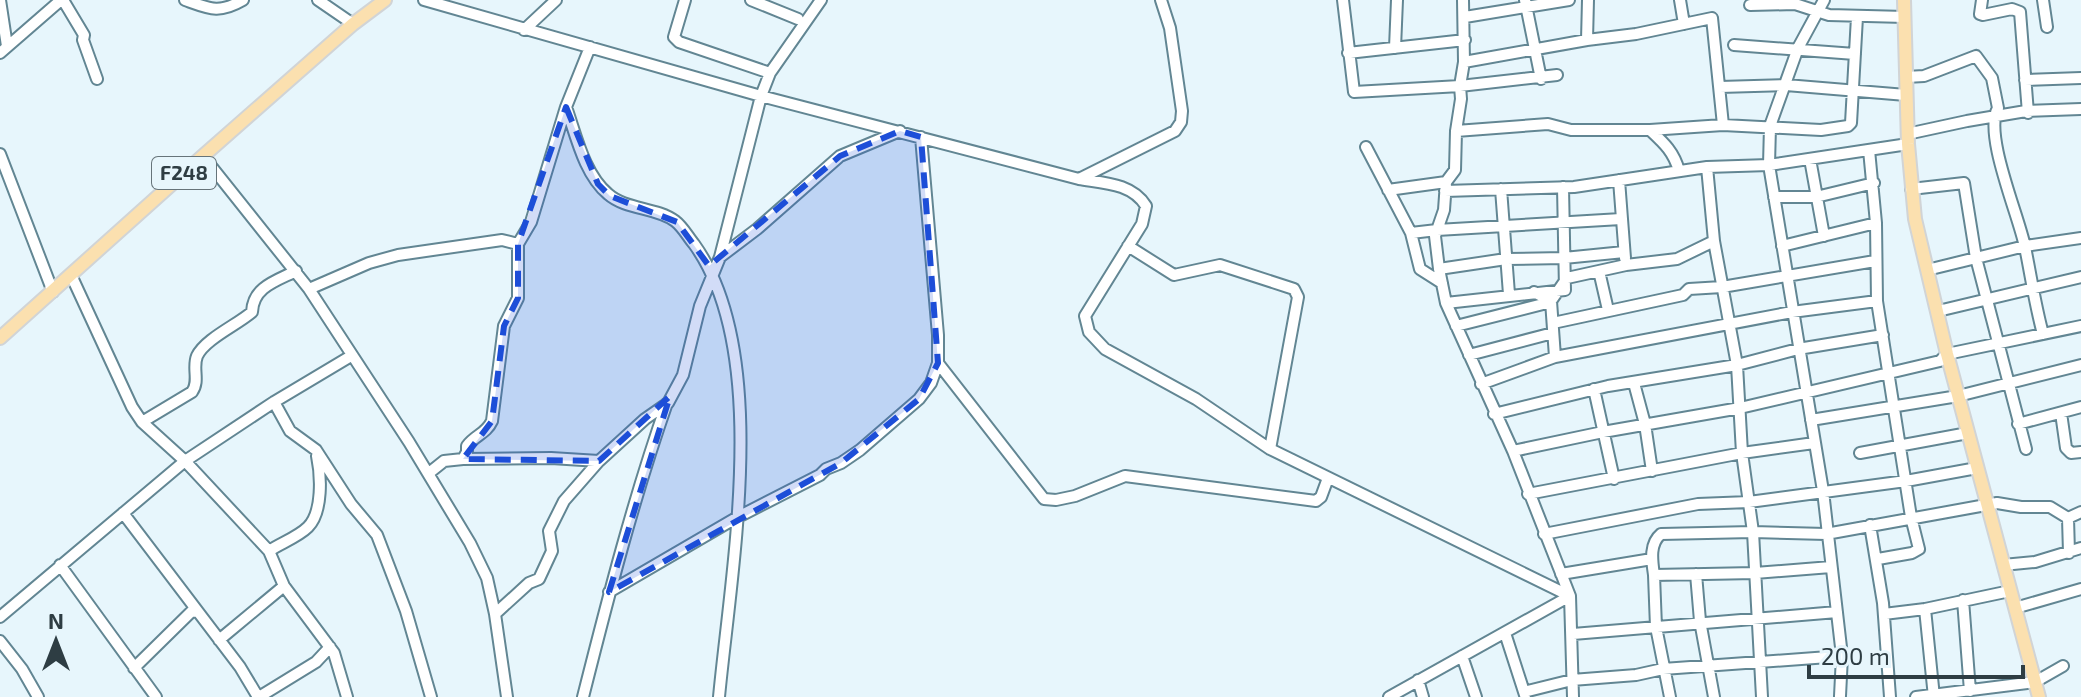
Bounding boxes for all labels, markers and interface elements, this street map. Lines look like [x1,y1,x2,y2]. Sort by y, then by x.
road number: F248 [152,157,216,189]
north arrow [16,601,96,681]
text: N [48,607,64,633]
scale bar [1809,629,2023,679]
text: 200 m [1821,641,1890,670]

